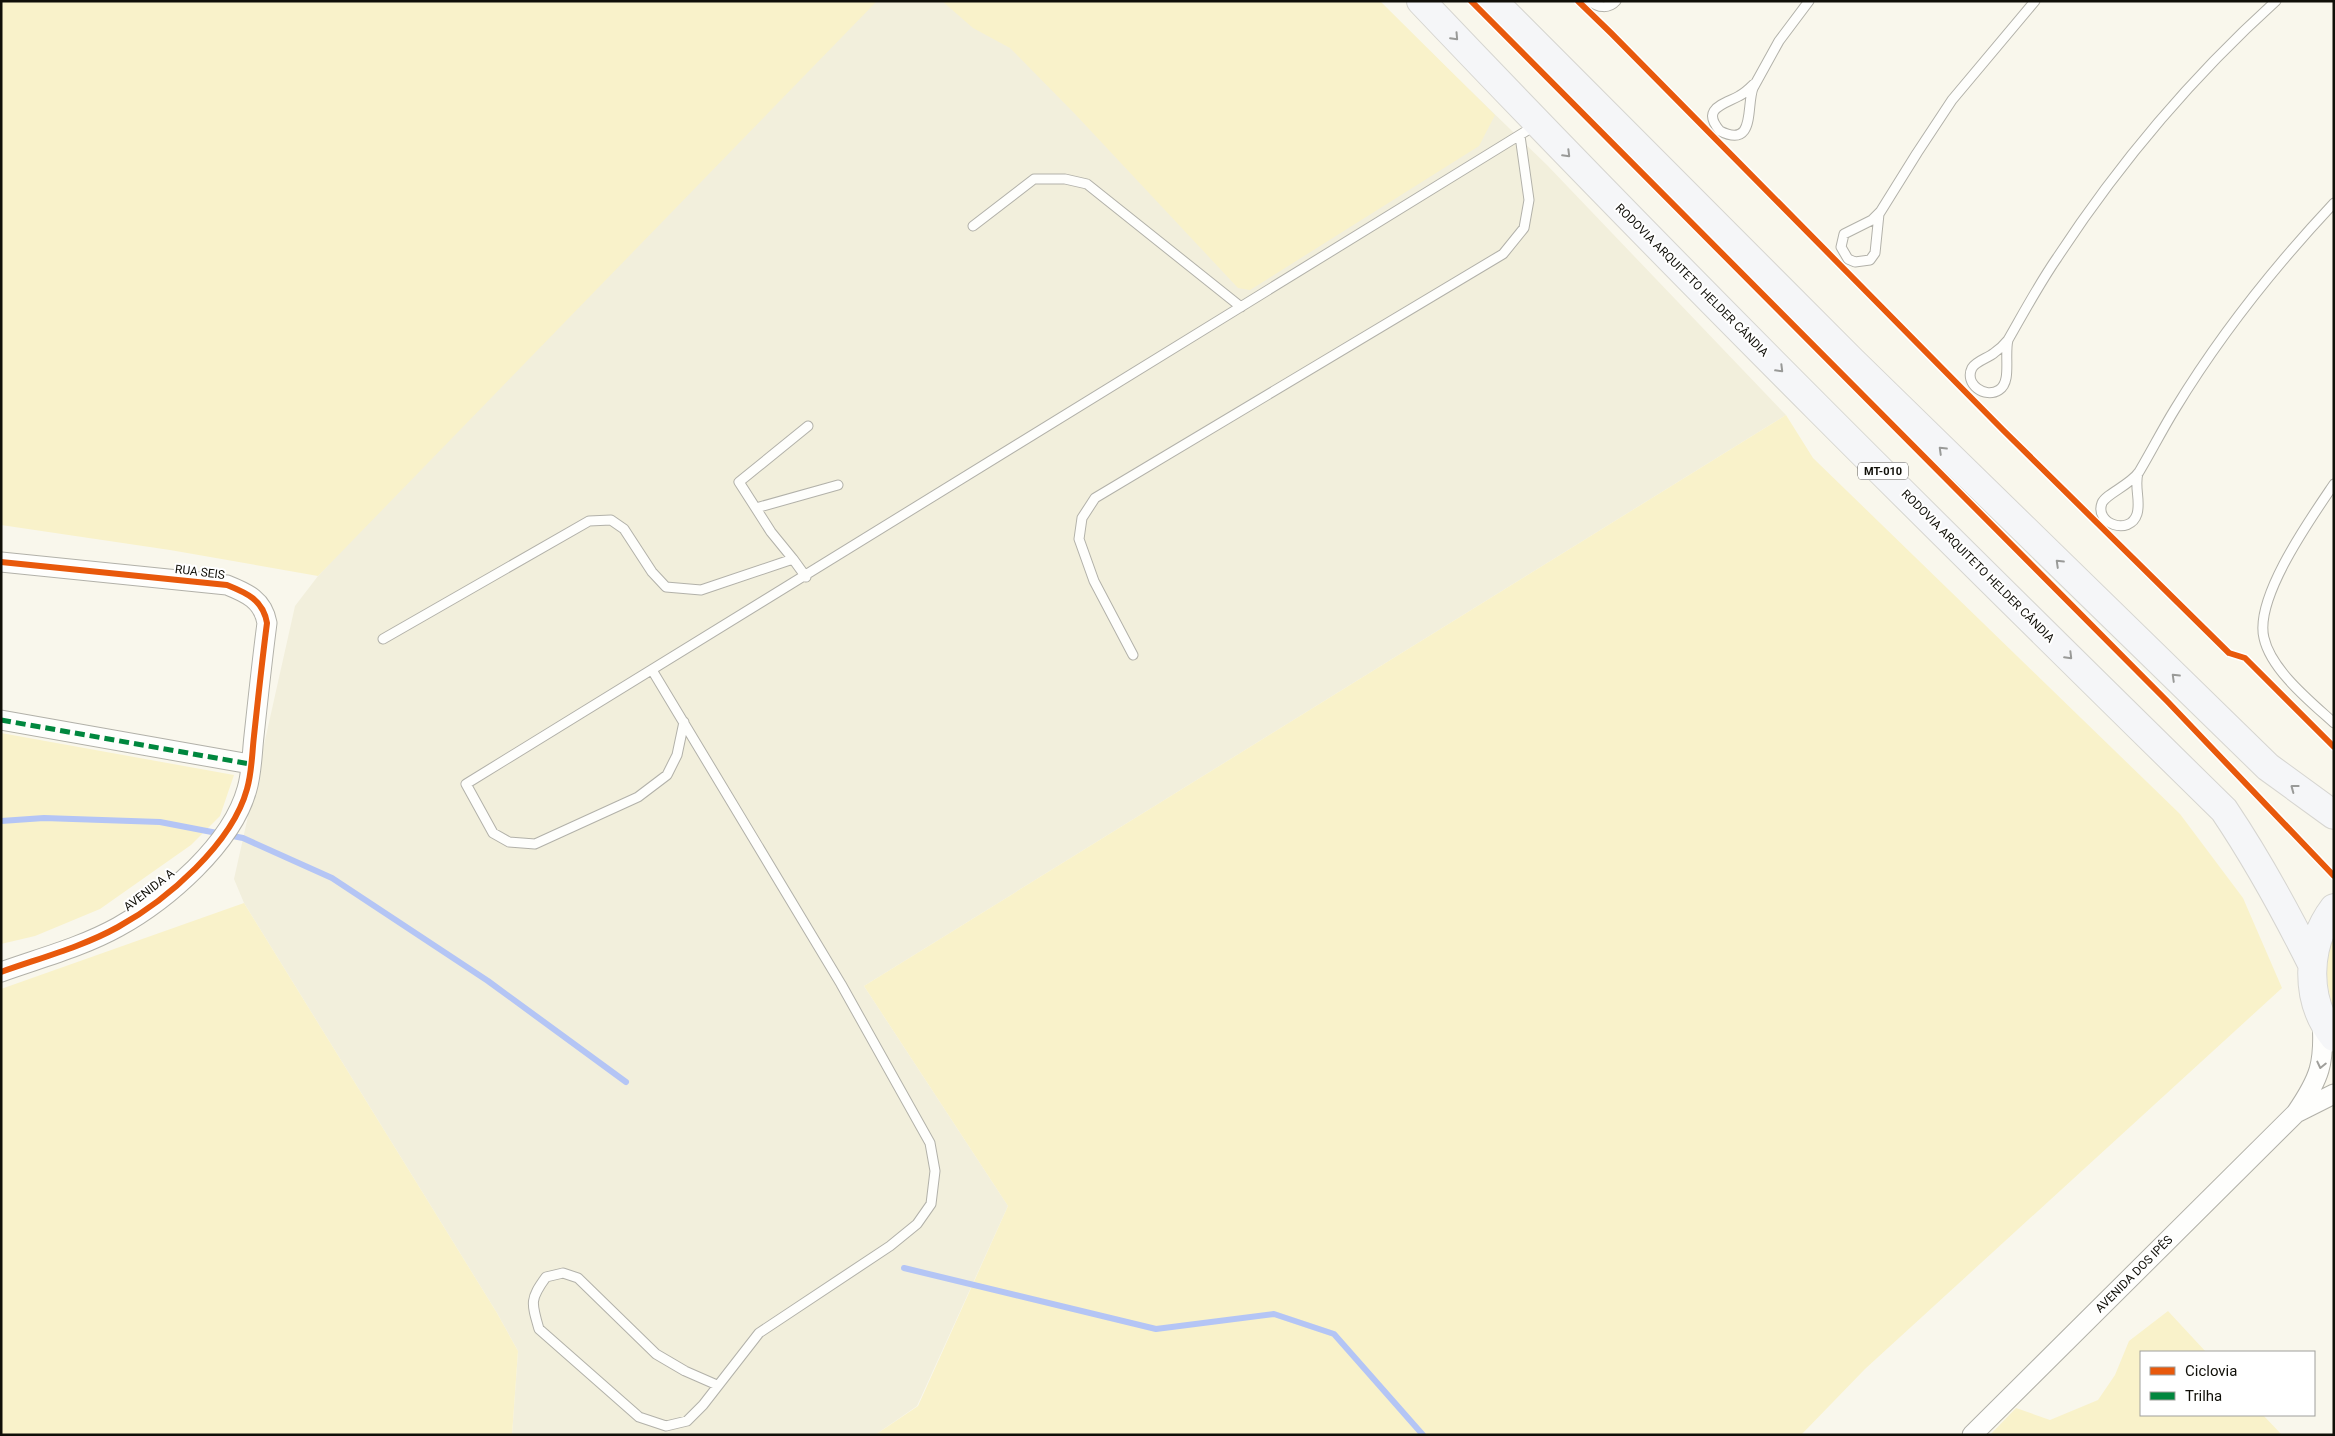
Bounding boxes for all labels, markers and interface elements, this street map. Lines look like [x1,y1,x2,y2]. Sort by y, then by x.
one-way arrow [1449,31,1458,40]
one-way arrow [1561,148,1570,157]
street label: RODOVIA ARQUITETO HELDER CÂNDIA [1613,200,1772,359]
one-way arrow [1774,363,1783,372]
one-way arrow [1939,447,1948,456]
road number: MT-010 [1858,462,1908,480]
street label: RODOVIA ARQUITETO HELDER CÂNDIA [1899,486,2058,645]
one-way arrow [2055,560,2064,569]
street label: RUA SEIS [174,562,226,582]
one-way arrow [2063,650,2072,659]
one-way arrow [2172,674,2181,683]
one-way arrow [2291,785,2300,793]
street label: AVENIDA A [121,866,177,914]
one-way arrow [2316,1060,2327,1069]
street label: AVENIDA DOS IPÊS [2092,1232,2175,1315]
legend [2140,1351,2315,1416]
text: Ciclovia [2185,1362,2237,1380]
text: Trilha [2185,1387,2222,1405]

